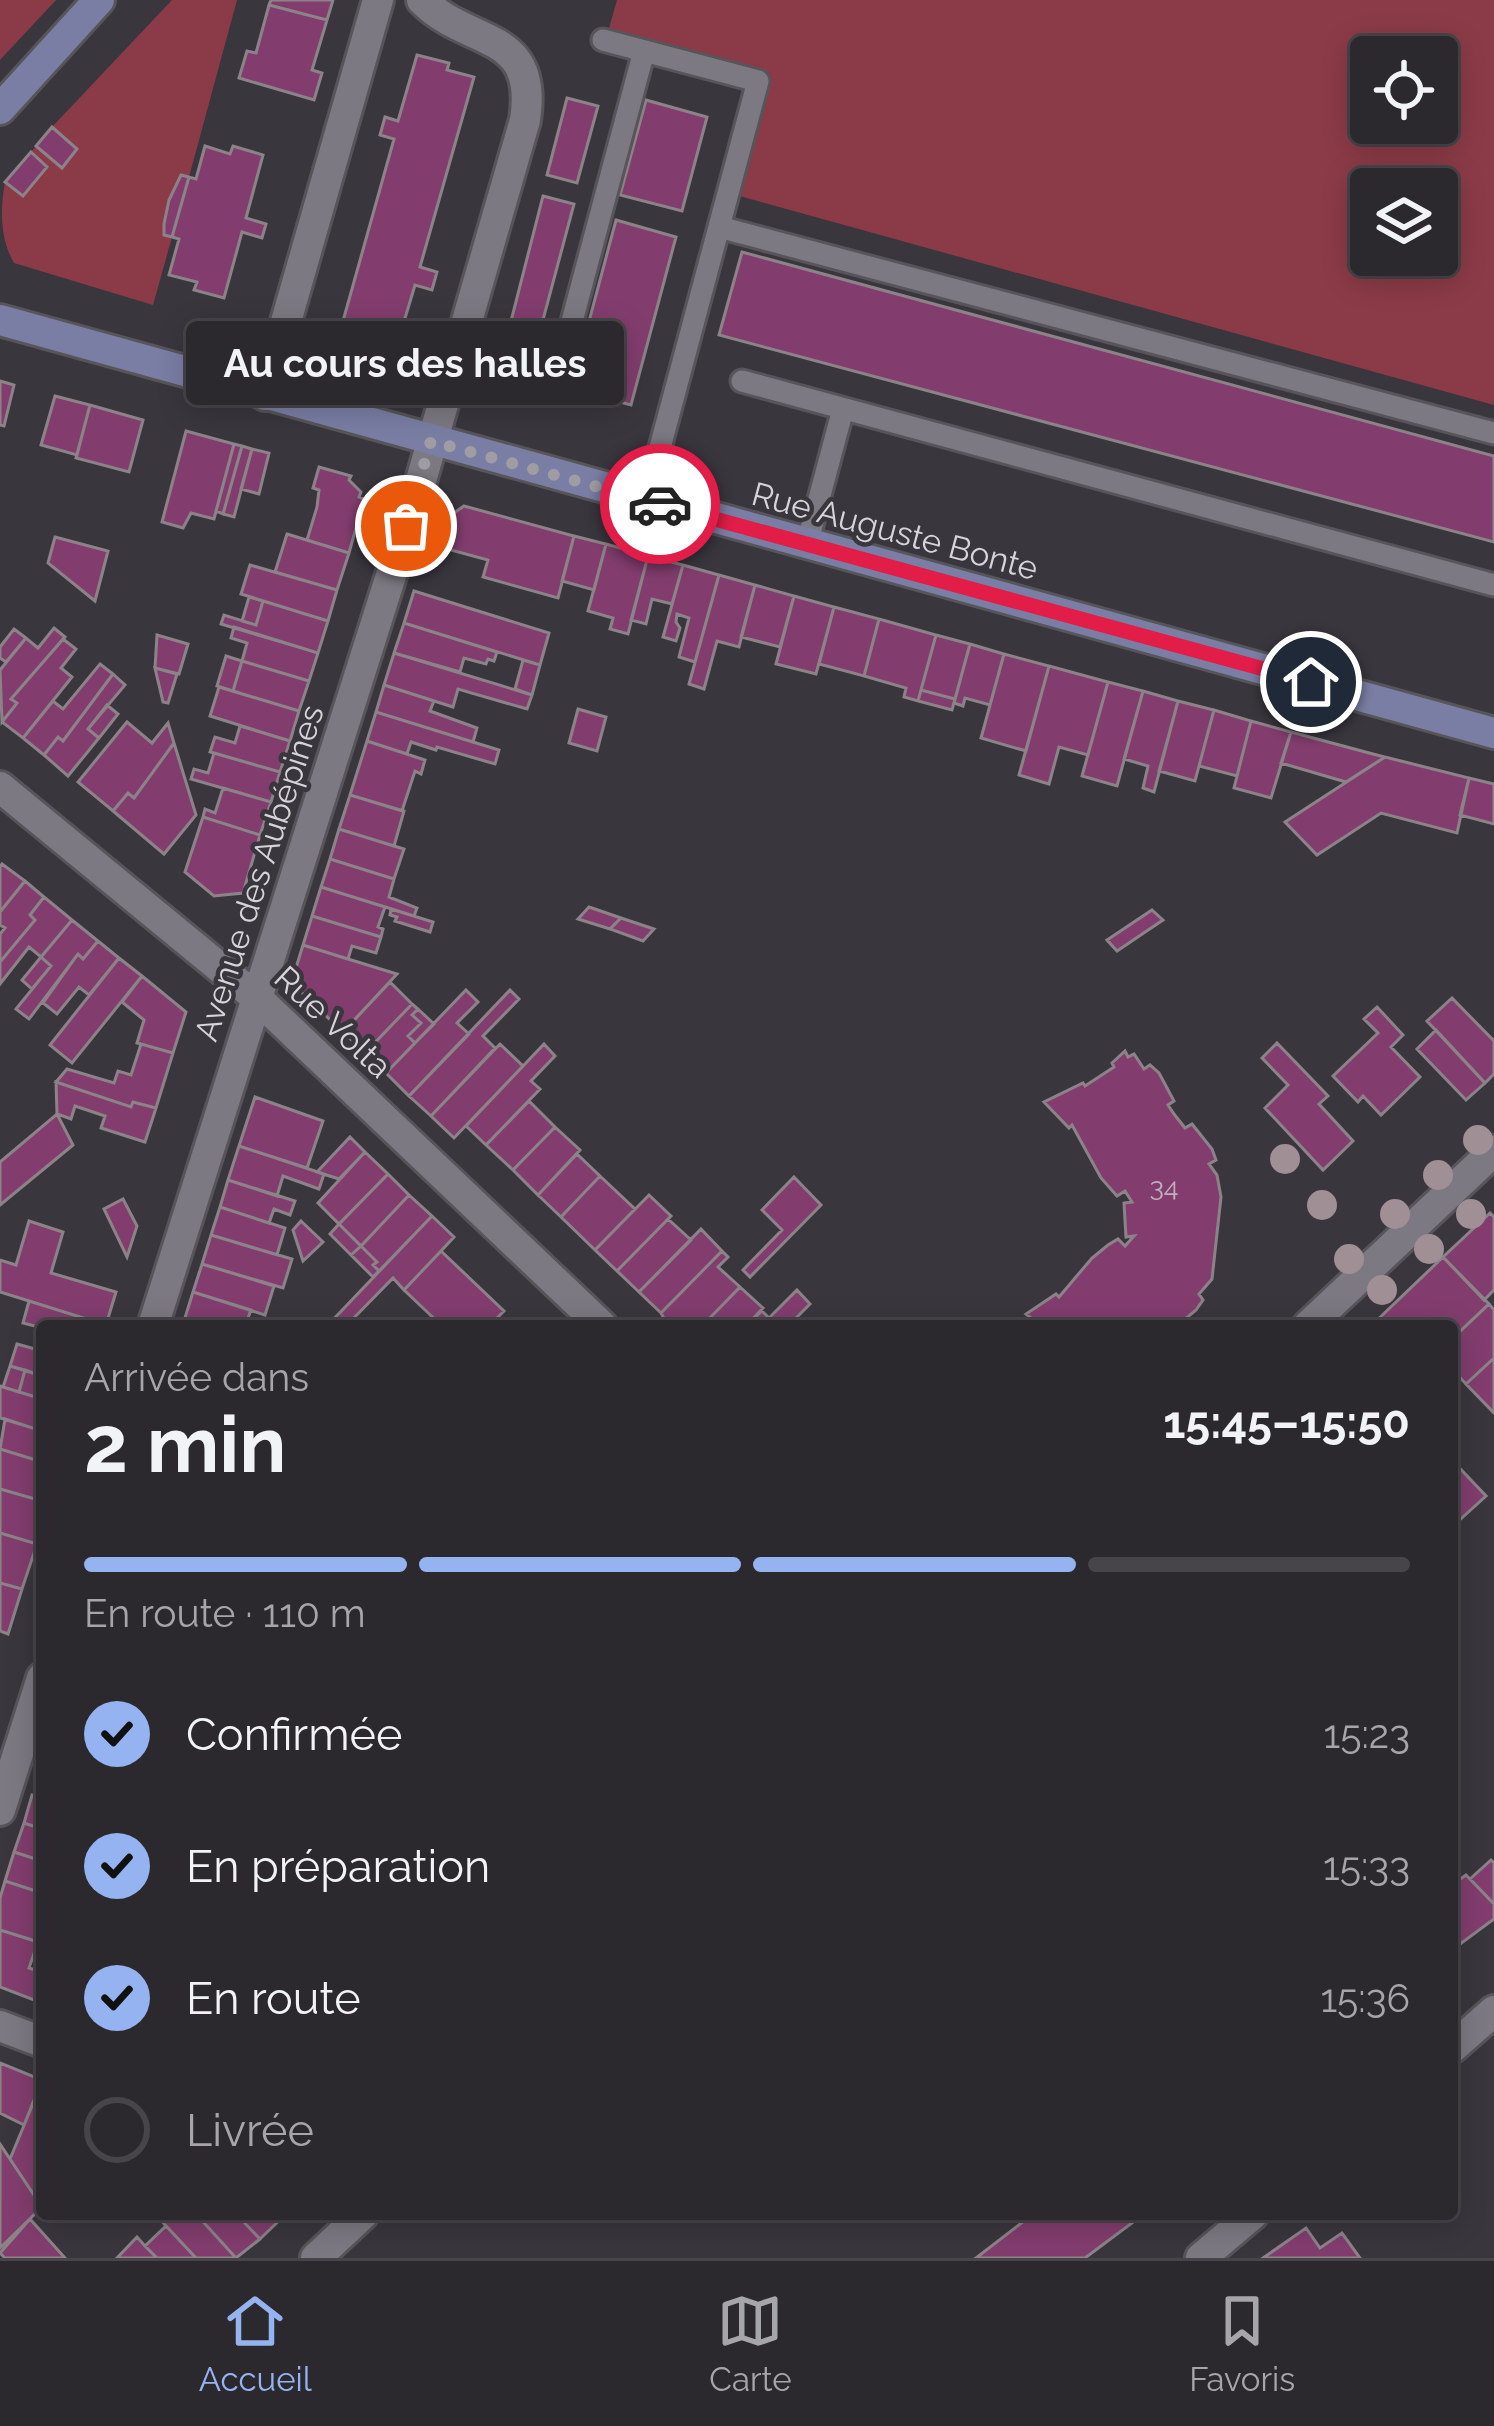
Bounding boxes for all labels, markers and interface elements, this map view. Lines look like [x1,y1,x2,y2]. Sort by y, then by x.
map controls [1350,36,1458,276]
button: locate [1350,36,1458,144]
button: layers [1350,168,1458,276]
callout: Au cours des halles [187,322,625,406]
text: Au cours des halles [224,340,587,386]
courier [600,444,720,564]
icon: car [627,471,693,537]
street label: Rue Auguste Bonte [748,474,1042,588]
pin [355,475,457,577]
icon: bag [373,493,439,559]
pin [1260,631,1362,733]
icon: home [1278,649,1344,715]
street label: Avenue des Aubépines [186,700,332,1046]
street label: Rue Volta [267,958,399,1086]
house number: 34 [1149,1171,1179,1202]
text: Arrivée dans [84,1354,309,1400]
text: 15:45–15:50 [1163,1396,1410,1449]
text: 2 min [84,1399,286,1490]
text: En route · 110 m [84,1590,366,1636]
icon: check [84,1701,150,1767]
text: Confirmée [186,1708,402,1761]
text: 15:23 [1324,1711,1410,1757]
icon: check [84,1833,150,1899]
text: En préparation [186,1840,490,1893]
text: 15:33 [1323,1843,1410,1889]
icon: check [84,1965,150,2031]
text: En route [186,1972,361,2025]
text: 15:36 [1320,1975,1410,2021]
text: Livrée [186,2104,314,2157]
tab: Accueil [199,2288,312,2399]
tab: Carte [709,2288,792,2399]
tab: Favoris [1189,2288,1295,2399]

